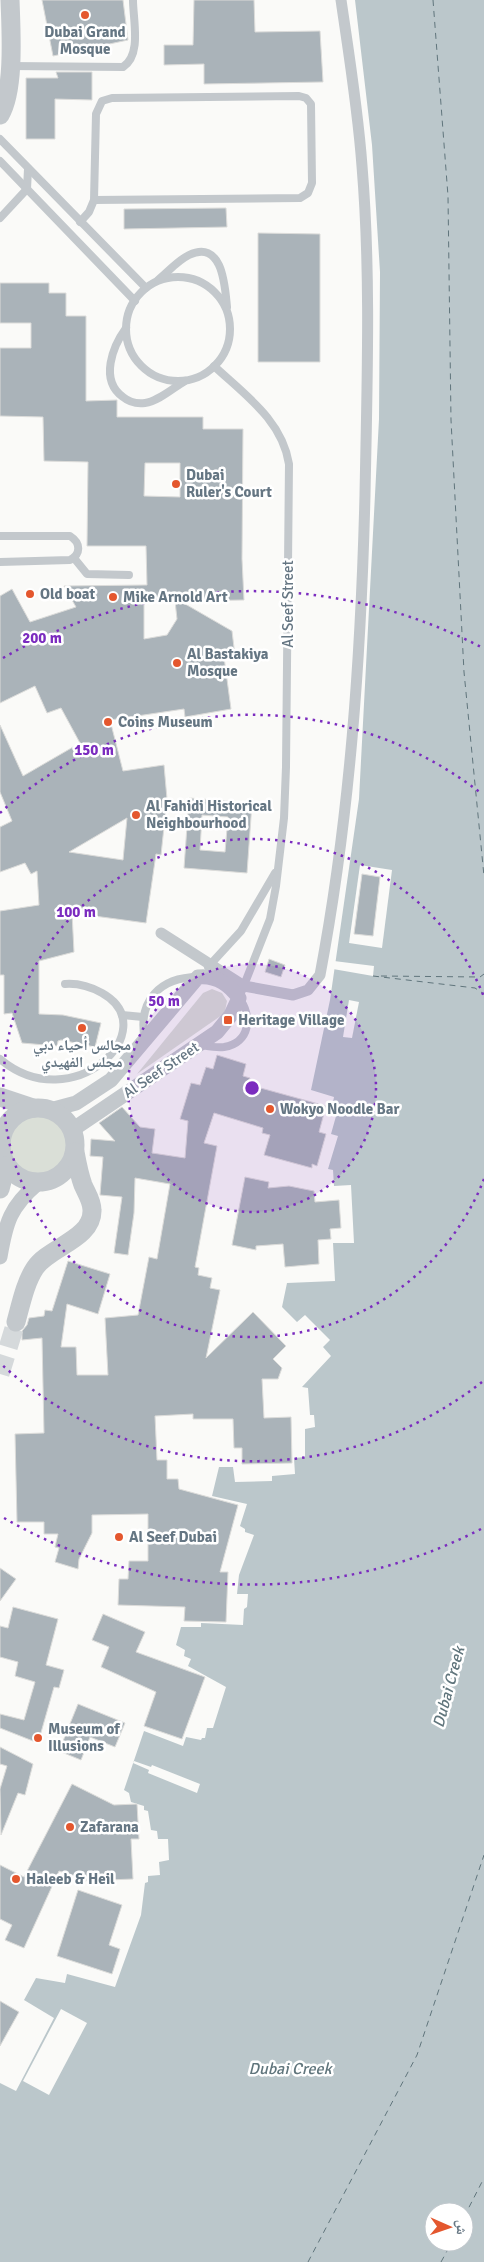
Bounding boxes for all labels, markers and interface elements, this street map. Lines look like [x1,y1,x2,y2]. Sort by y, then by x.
marker: Dubai Grand Mosque [79,9,91,21]
place label: Dubai Grand Mosque [44,23,126,58]
place label: Dubai Ruler's Court [186,466,272,501]
marker: Dubai Ruler's Court [170,478,182,490]
street label: Al Seef Street [279,560,297,648]
place label: Old boat [40,585,95,603]
marker: Old boat [24,588,36,600]
place label: Mike Arnold Art [123,588,228,606]
marker: Mike Arnold Art [107,591,119,603]
text: 200 m [22,629,62,647]
place label: Al Bastakiya Mosque [187,645,269,680]
marker: Al Bastakiya Mosque [171,657,183,669]
place label: Coins Museum [118,713,213,731]
marker: Coins Museum [102,716,114,728]
text: 150 m [74,741,114,759]
place label: Al Fahidi Historical Neighbourhood [146,797,272,832]
marker: Al Fahidi Historical Neighbourhood [130,809,142,821]
text: 100 m [56,903,96,921]
text: 50 m [148,992,180,1010]
place label: Heritage Village [238,1011,344,1029]
marker: Heritage Village [222,1014,234,1026]
marker: مجالس أحياء دبي مجلس الفهيدي [76,1022,88,1034]
place label: مجالس أحياء دبي مجلس الفهيدي [33,1036,131,1074]
street label: Al Seef Street [120,1038,202,1102]
centre of rings [243,1079,261,1097]
place label: Wokyo Noodle Bar [280,1100,399,1118]
marker: Wokyo Noodle Bar [264,1103,276,1115]
place label: Al Seef Dubai [129,1528,217,1546]
marker: Al Seef Dubai [113,1531,125,1543]
water label: Dubai Creek [429,1643,470,1730]
place label: Museum of Illusions [48,1720,121,1755]
marker: Museum of Illusions [32,1732,44,1744]
place label: Zafarana [80,1818,139,1836]
marker: Zafarana [64,1821,76,1833]
place label: Haleeb & Heil [26,1870,115,1888]
marker: Haleeb & Heil [10,1873,22,1885]
water label: Dubai Creek [249,2059,333,2079]
north arrow [424,2202,474,2252]
text: ش [453,2220,470,2235]

